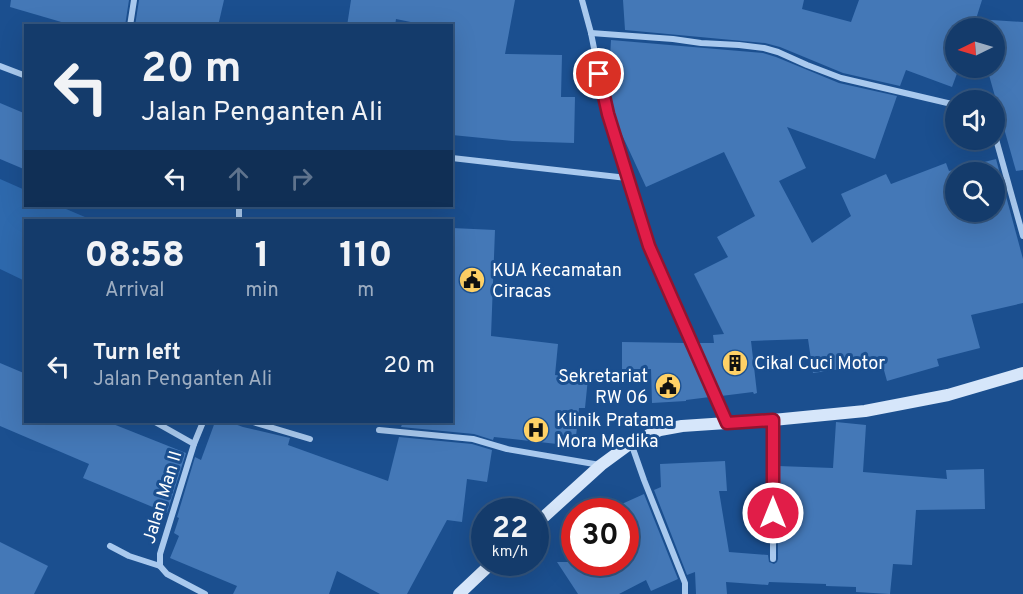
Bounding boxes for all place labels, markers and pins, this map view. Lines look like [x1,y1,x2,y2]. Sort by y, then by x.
pin [573,48,624,99]
place label: KUA Kecamatan Ciracas [492,260,622,304]
public building icon: KUA Kecamatan Ciracas [457,265,487,295]
building icon: Cikal Cuci Motor [720,348,750,378]
place label: Cikal Cuci Motor [754,353,885,376]
place label: Sekretariat RW 06 [558,366,648,410]
public building icon: Sekretariat RW 06 [653,371,683,401]
place label: Klinik Pratama Mora Medika [556,410,674,454]
hospital icon: Klinik Pratama Mora Medika [521,415,551,445]

